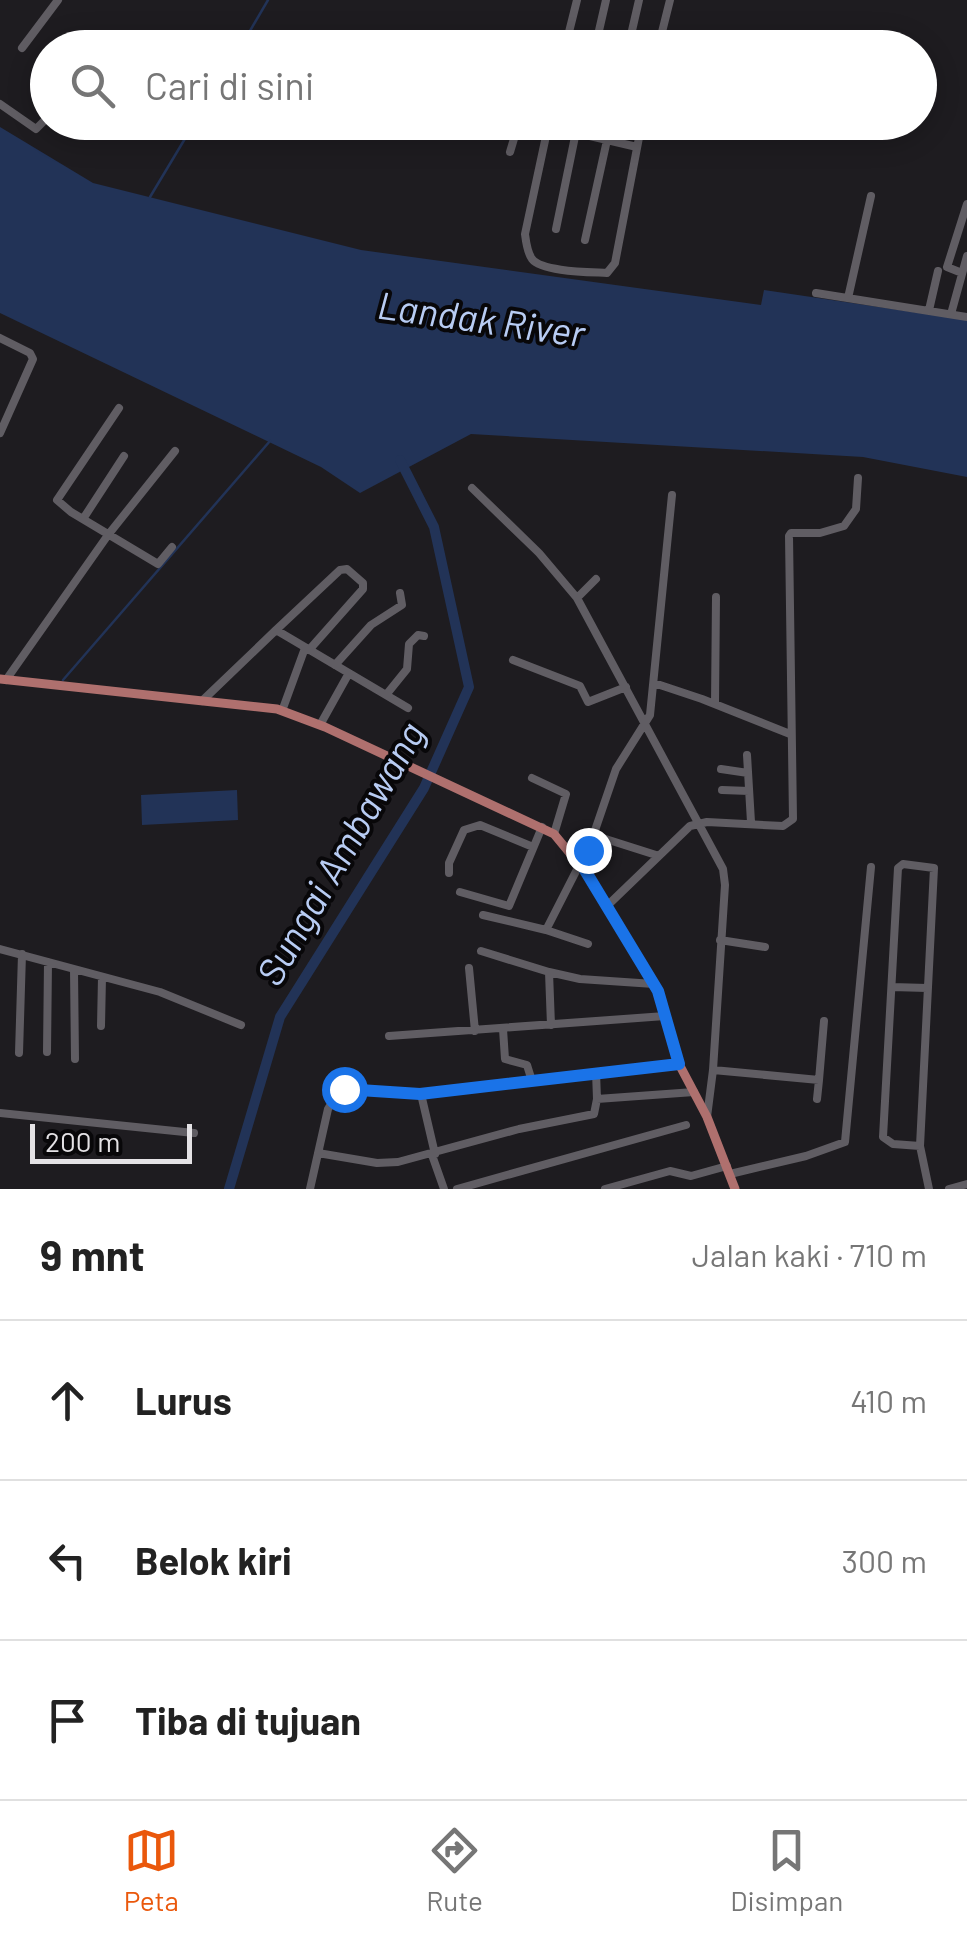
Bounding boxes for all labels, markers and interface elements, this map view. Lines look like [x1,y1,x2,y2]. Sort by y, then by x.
search box [30,30,937,140]
icon: search [65,58,120,113]
text: Cari di sini [145,62,315,108]
water label: Landak River [375,281,589,356]
water label: Sungai Ambawang [245,713,433,993]
route end [566,828,612,874]
route start [322,1067,368,1113]
scale bar [30,1119,192,1164]
text: 200 m [45,1124,120,1158]
text: 9 mnt [40,1229,145,1279]
text: Jalan kaki · 710 m [692,1235,927,1273]
icon: ahead [40,1373,95,1428]
text: Lurus [135,1377,232,1423]
text: 410 m [850,1381,927,1419]
icon: left [40,1533,95,1588]
text: Belok kiri [135,1537,292,1583]
text: 300 m [841,1541,927,1579]
icon: arrive [40,1693,95,1748]
text: Tiba di tujuan [135,1697,361,1743]
tab: Peta [124,1823,179,1917]
tab: Rute [426,1823,483,1917]
tab: Disimpan [730,1823,843,1917]

